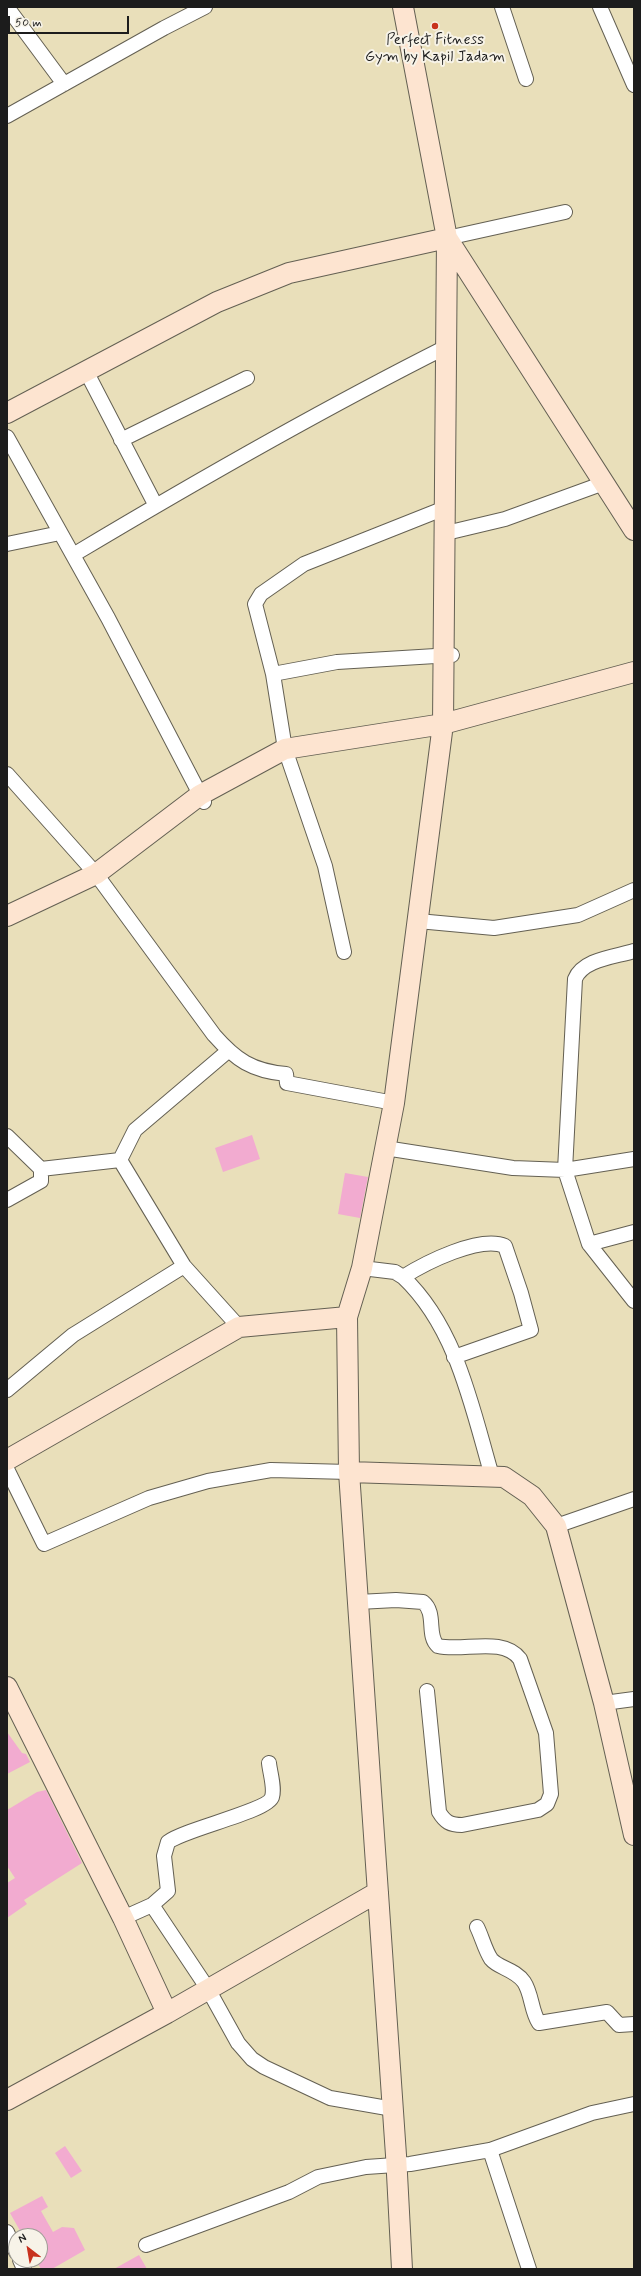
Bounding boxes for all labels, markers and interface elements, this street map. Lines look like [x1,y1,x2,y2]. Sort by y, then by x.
scale bar [10,8,131,34]
text: 50 m [15,15,42,31]
marker: Perfect Fitness Gym by Kapil Jadam [430,21,440,31]
place label: Perfect Fitness Gym by Kapil Jadam [365,32,505,67]
north arrow [8,2228,48,2268]
text: N [16,2231,29,2246]

